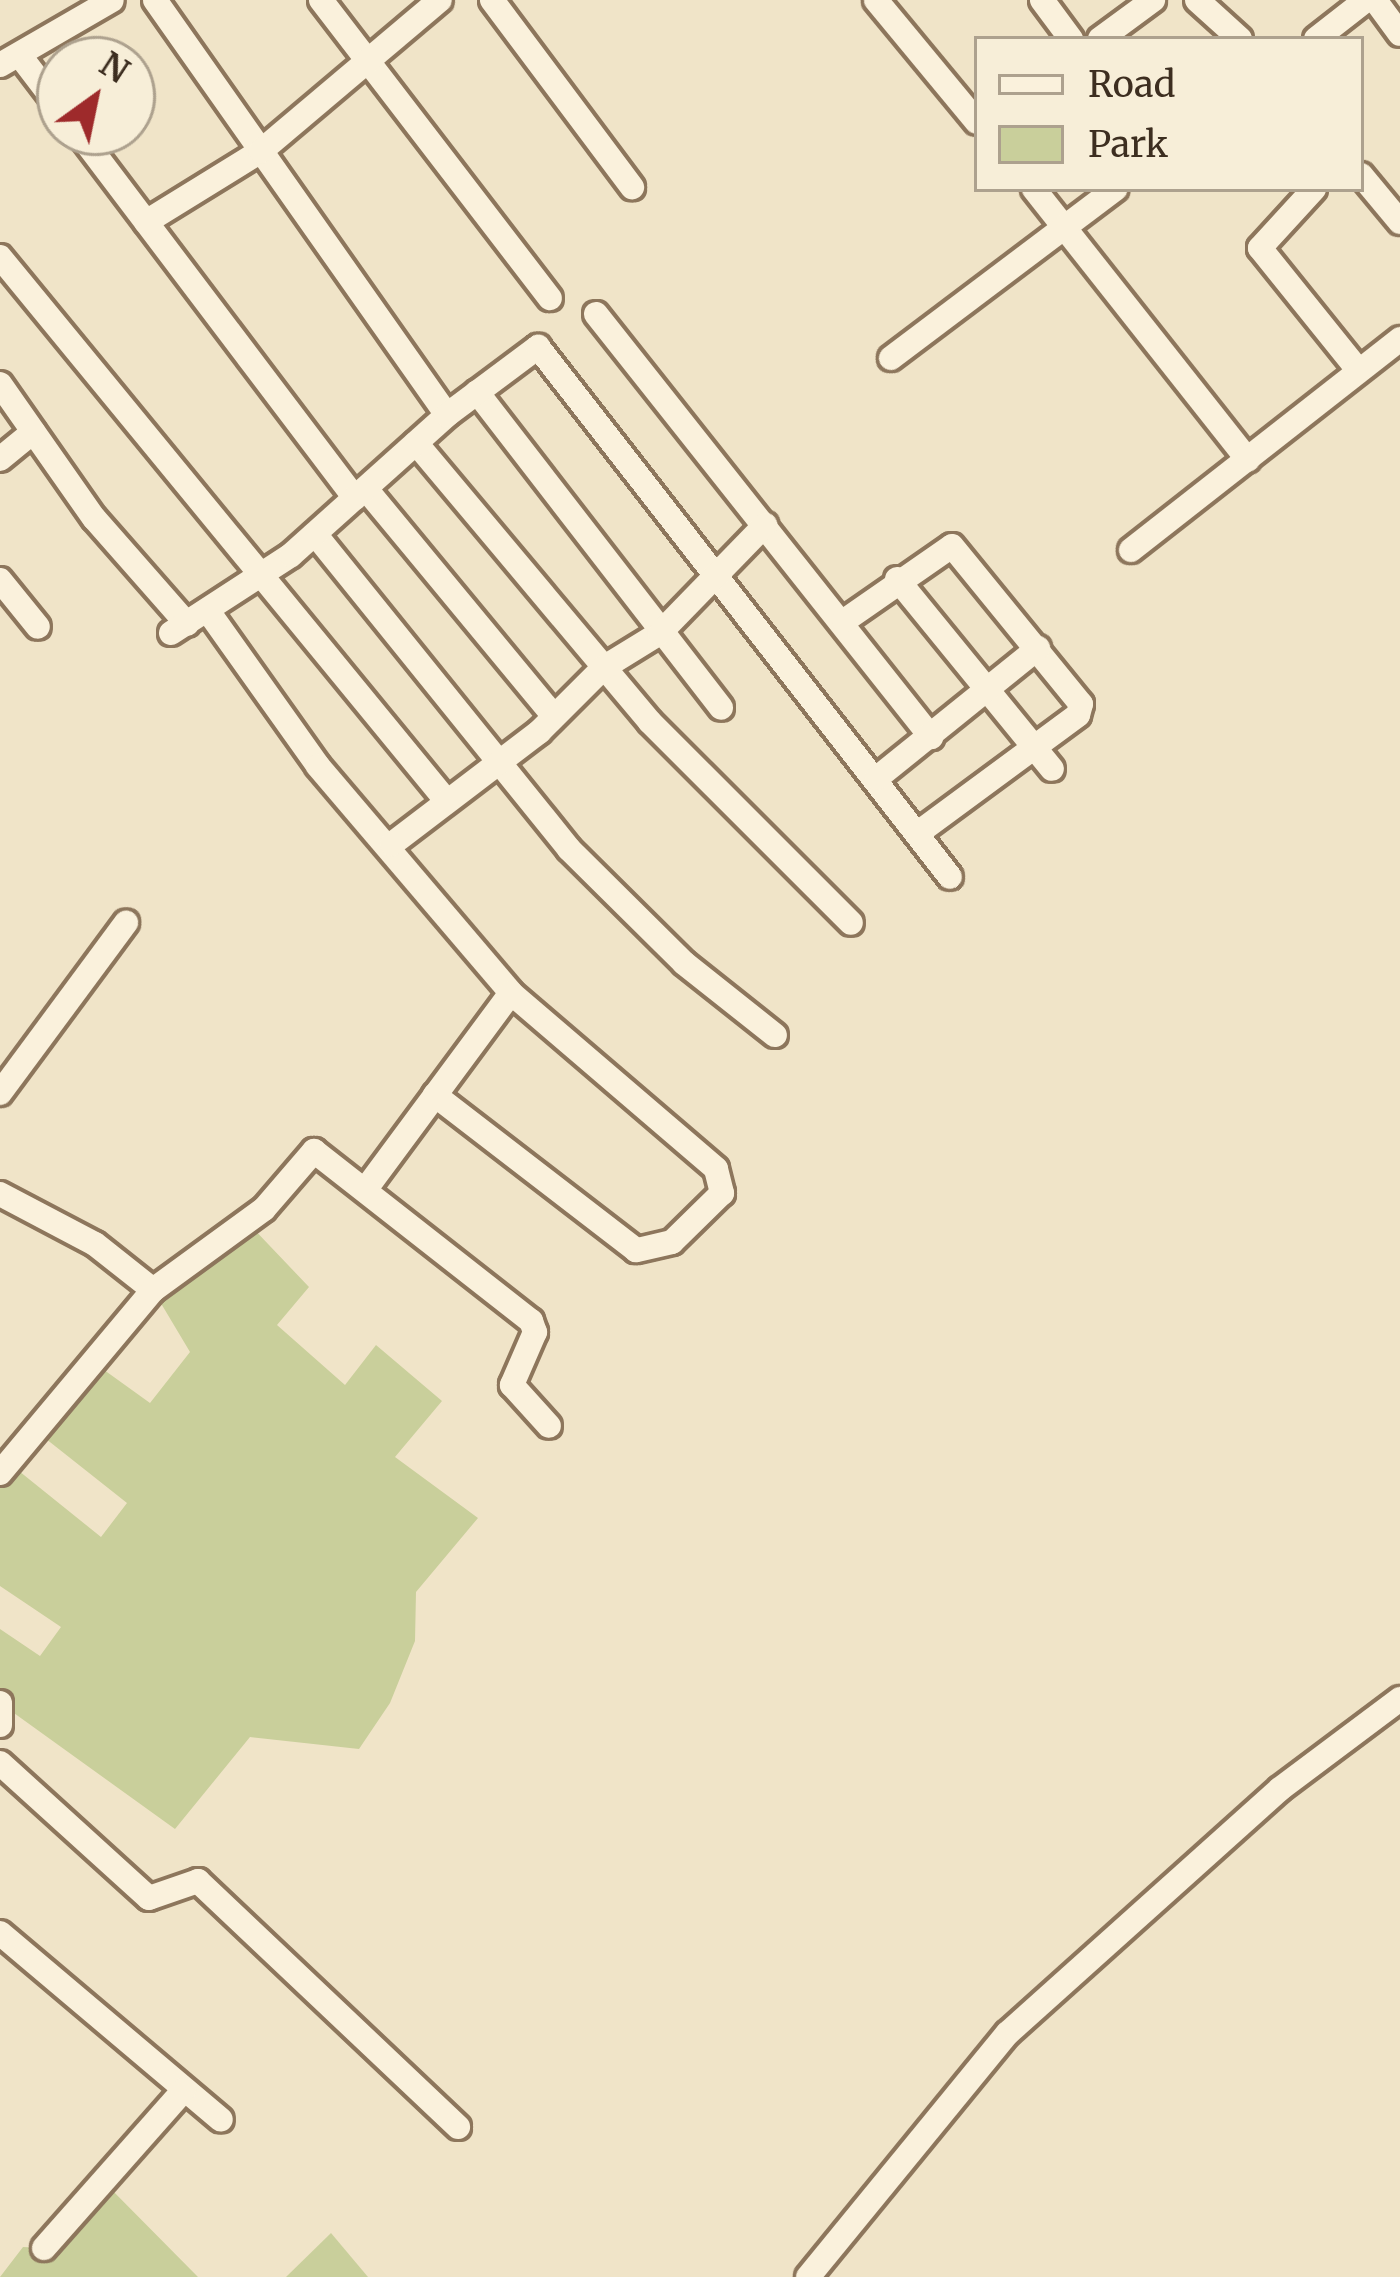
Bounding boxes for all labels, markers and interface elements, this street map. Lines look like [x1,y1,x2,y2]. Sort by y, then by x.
north arrow [36,36,156,156]
legend [974,36,1364,192]
text: N [92,44,136,92]
text: Road [1088,62,1175,107]
text: Park [1088,122,1168,167]

